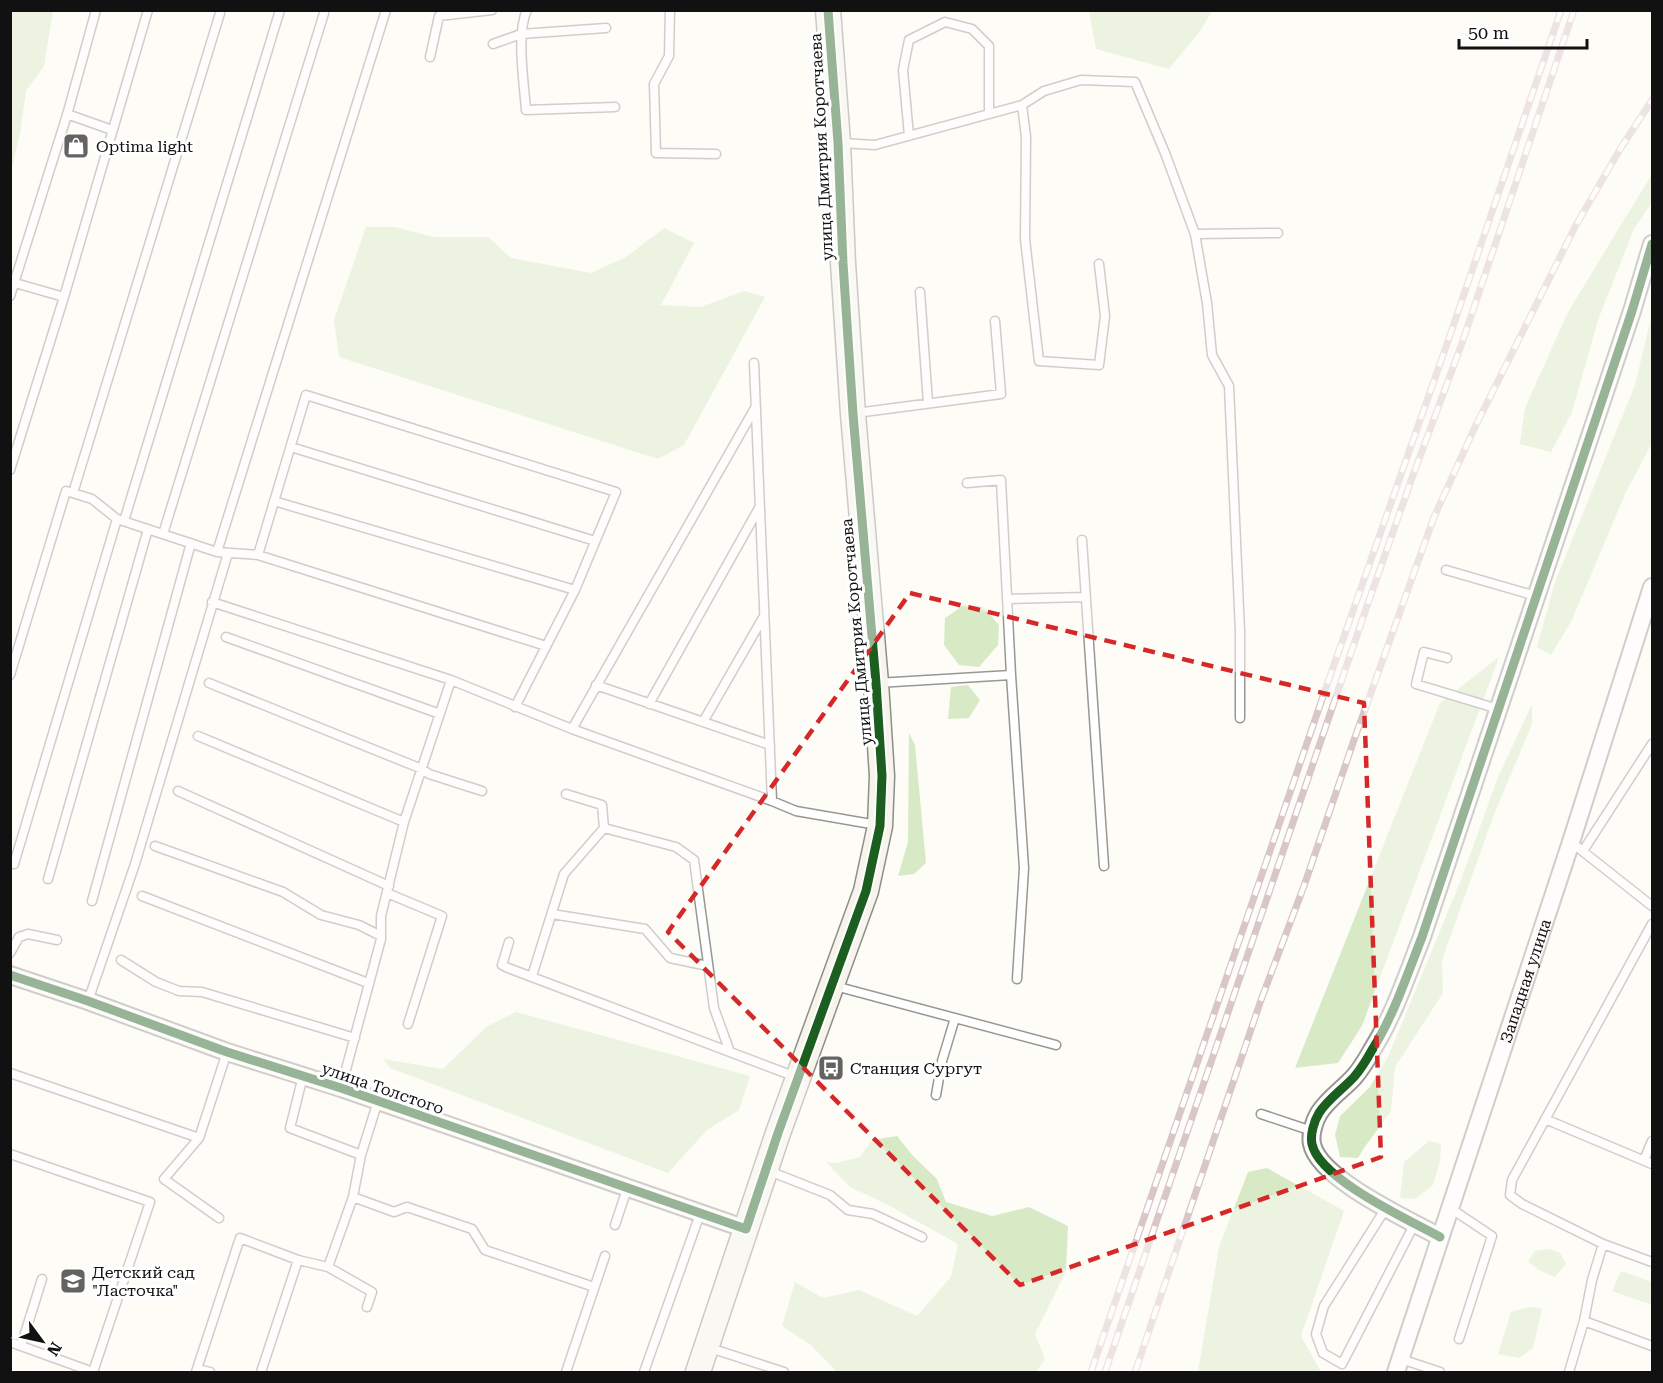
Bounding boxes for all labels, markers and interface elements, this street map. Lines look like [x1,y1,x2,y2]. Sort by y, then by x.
scale bar [1459,12,1586,50]
text: 50 m [1468,22,1509,43]
street label: улица Дмитрия Коротчаева [806,32,837,261]
shop icon: Optima light [61,131,91,161]
place label: Optima light [96,137,193,156]
street label: улица Дмитрия Коротчаева [837,517,876,746]
street label: Западная улица [1496,916,1555,1045]
bus stop icon: Станция Сургут [816,1053,846,1083]
street label: улица Толстого [319,1059,447,1118]
place label: Станция Сургут [850,1059,982,1078]
place label: Детский сад "Ласточка" [92,1263,195,1300]
school or university icon: Детский сад "Ласточка" [58,1266,88,1296]
north arrow [12,1311,72,1371]
text: N [43,1339,65,1359]

